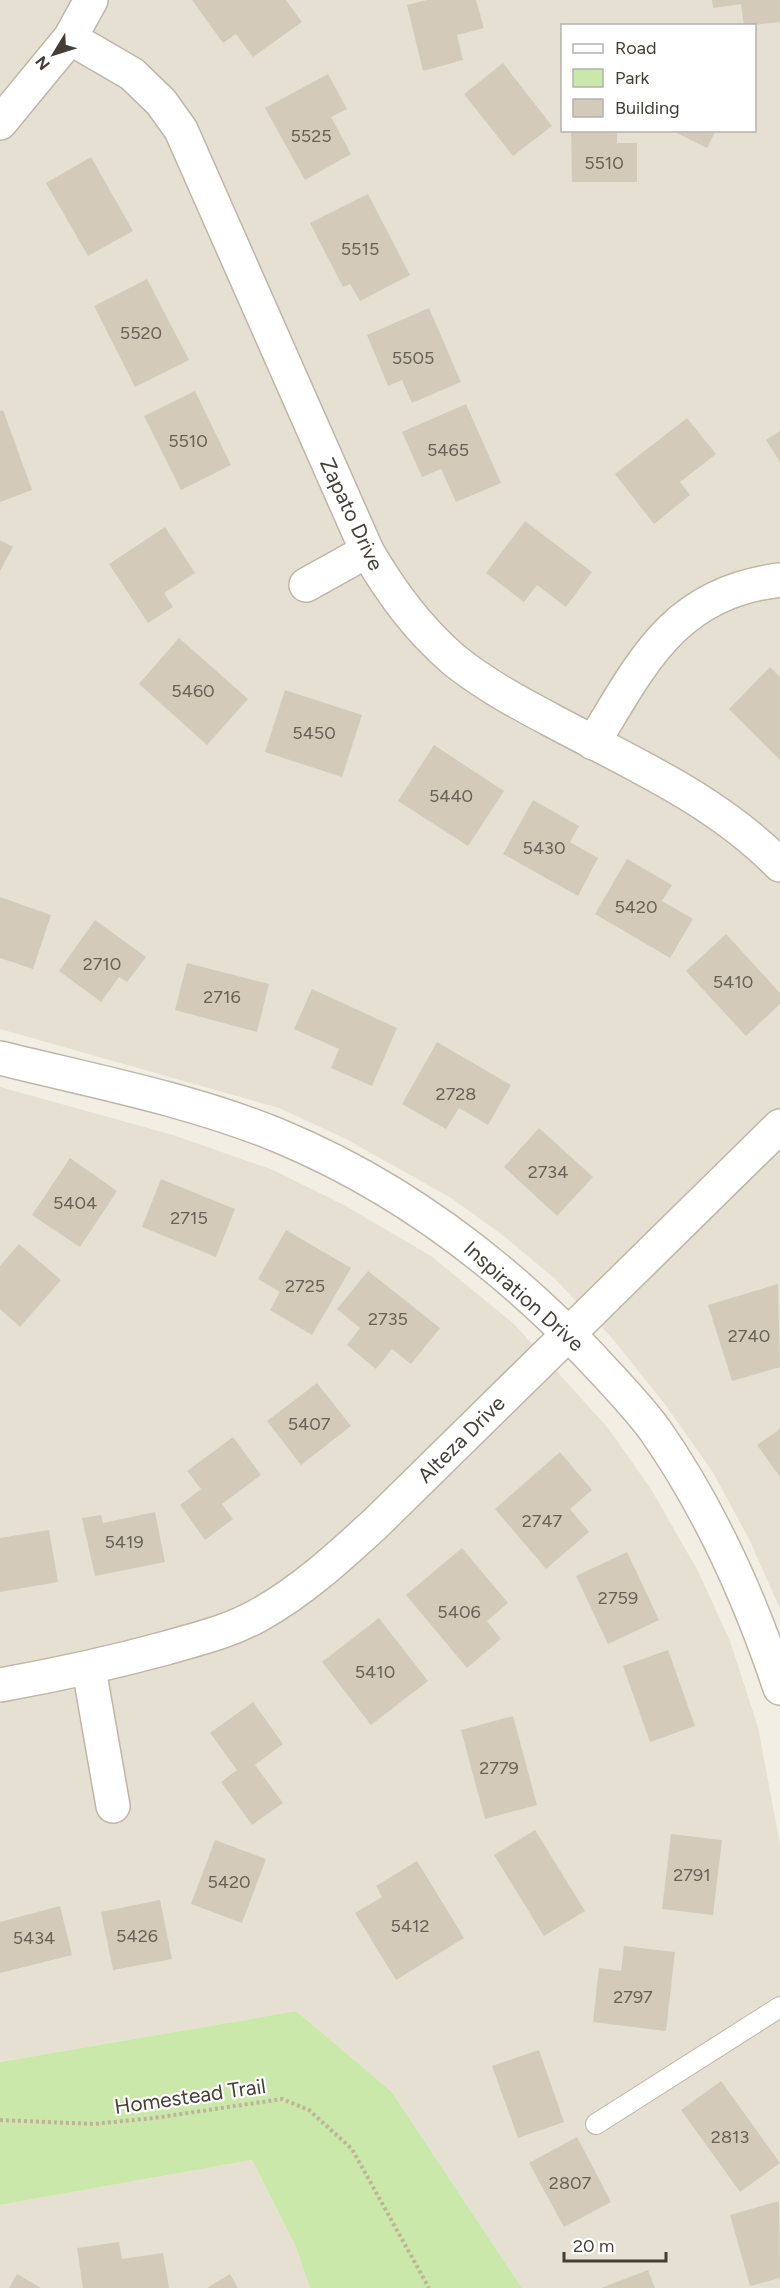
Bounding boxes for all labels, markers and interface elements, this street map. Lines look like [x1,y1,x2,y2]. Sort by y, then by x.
north arrow [24,24,84,84]
legend [561,24,756,132]
text: Road [615,37,656,59]
text: N [31,52,54,74]
text: Park [615,67,650,89]
text: Building [615,97,680,119]
house number: 5525 [290,125,332,147]
house number: 5510 [584,152,624,174]
house number: 5515 [341,238,379,260]
house number: 5520 [120,322,162,344]
house number: 5505 [392,347,434,369]
house number: 5510 [168,430,208,452]
house number: 5465 [427,439,469,461]
street label: Zapato Drive [315,454,389,574]
house number: 5460 [171,680,215,702]
house number: 5450 [292,722,336,744]
house number: 5440 [429,785,473,807]
house number: 5430 [523,837,565,859]
house number: 5420 [614,896,658,918]
house number: 2710 [83,953,121,975]
house number: 5410 [713,971,753,993]
house number: 2716 [203,986,241,1008]
house number: 2728 [436,1083,476,1105]
house number: 2734 [528,1161,568,1183]
house number: 5404 [53,1192,97,1214]
house number: 2715 [170,1207,208,1229]
street label: Inspiration Drive [459,1236,589,1356]
house number: 2725 [285,1275,325,1297]
house number: 2735 [368,1308,408,1330]
house number: 2740 [728,1325,770,1347]
street label: Alteza Drive [412,1390,510,1488]
house number: 5407 [288,1413,331,1435]
house number: 2747 [522,1510,563,1532]
house number: 5419 [104,1531,144,1553]
house number: 2759 [598,1587,638,1609]
house number: 5406 [437,1601,481,1623]
house number: 5410 [355,1661,395,1683]
house number: 2779 [479,1757,519,1779]
house number: 2791 [673,1864,711,1886]
house number: 5420 [207,1871,251,1893]
house number: 5412 [390,1915,430,1937]
house number: 5426 [116,1925,158,1947]
house number: 5434 [13,1927,55,1949]
house number: 2797 [613,1986,653,2008]
street label: Homestead Trail [113,2073,267,2119]
house number: 2813 [711,2126,749,2148]
house number: 2807 [549,2172,591,2194]
scale bar [564,2225,666,2263]
text: 20 m [573,2235,614,2257]

